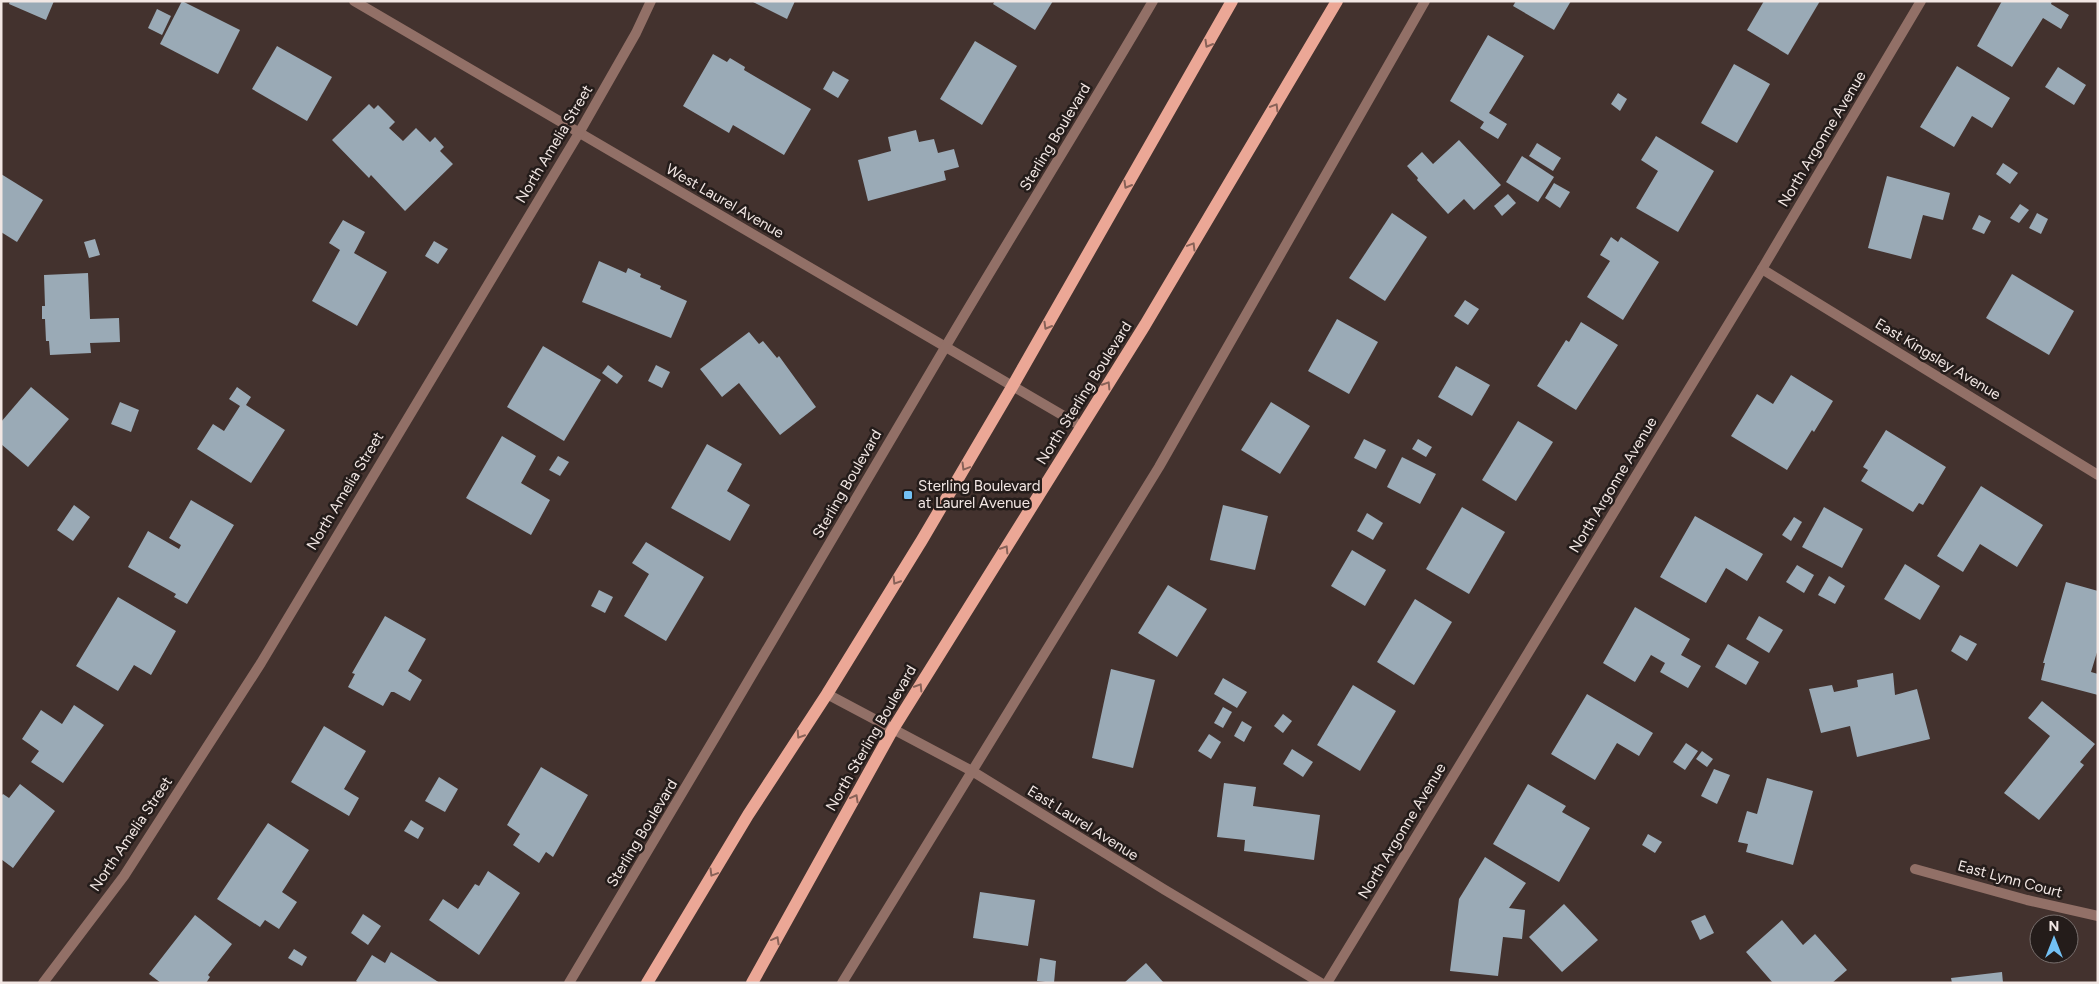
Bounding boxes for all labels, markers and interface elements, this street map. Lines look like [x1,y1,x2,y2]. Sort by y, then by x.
one-way arrow [1204,38,1214,47]
street label: North Argonne Avenue [1774,68,1870,210]
street label: Sterling Boulevard [1016,80,1094,194]
street label: North Amelia Street [512,81,596,206]
one-way arrow [1268,103,1278,112]
street label: West Laurel Avenue [663,160,787,242]
one-way arrow [1124,180,1134,189]
one-way arrow [1185,243,1195,252]
street label: East Kingsley Avenue [1872,314,2004,404]
street label: North Sterling Boulevard [1033,318,1135,468]
one-way arrow [1043,321,1053,330]
one-way arrow [1101,382,1111,391]
street label: North Argonne Avenue [1565,414,1661,556]
street label: Sterling Boulevard [809,426,885,542]
street label: North Amelia Street [303,428,387,553]
one-way arrow [962,461,972,470]
place label: Sterling Boulevard at Laurel Avenue [918,477,1040,512]
marker: Sterling Boulevard at Laurel Avenue [902,489,914,501]
one-way arrow [999,546,1008,555]
one-way arrow [893,576,903,585]
street label: North Sterling Boulevard [822,662,920,814]
one-way arrow [913,684,922,693]
one-way arrow [797,729,806,739]
street label: North Argonne Avenue [1354,760,1450,902]
street label: North Amelia Street [86,773,176,895]
street label: Sterling Boulevard [603,776,681,890]
street label: East Laurel Avenue [1024,782,1142,864]
one-way arrow [848,795,858,804]
street label: East Lynn Court [1956,856,2065,902]
one-way arrow [710,867,720,876]
north arrow [2029,914,2079,964]
text: N [2049,918,2059,935]
one-way arrow [770,937,780,946]

